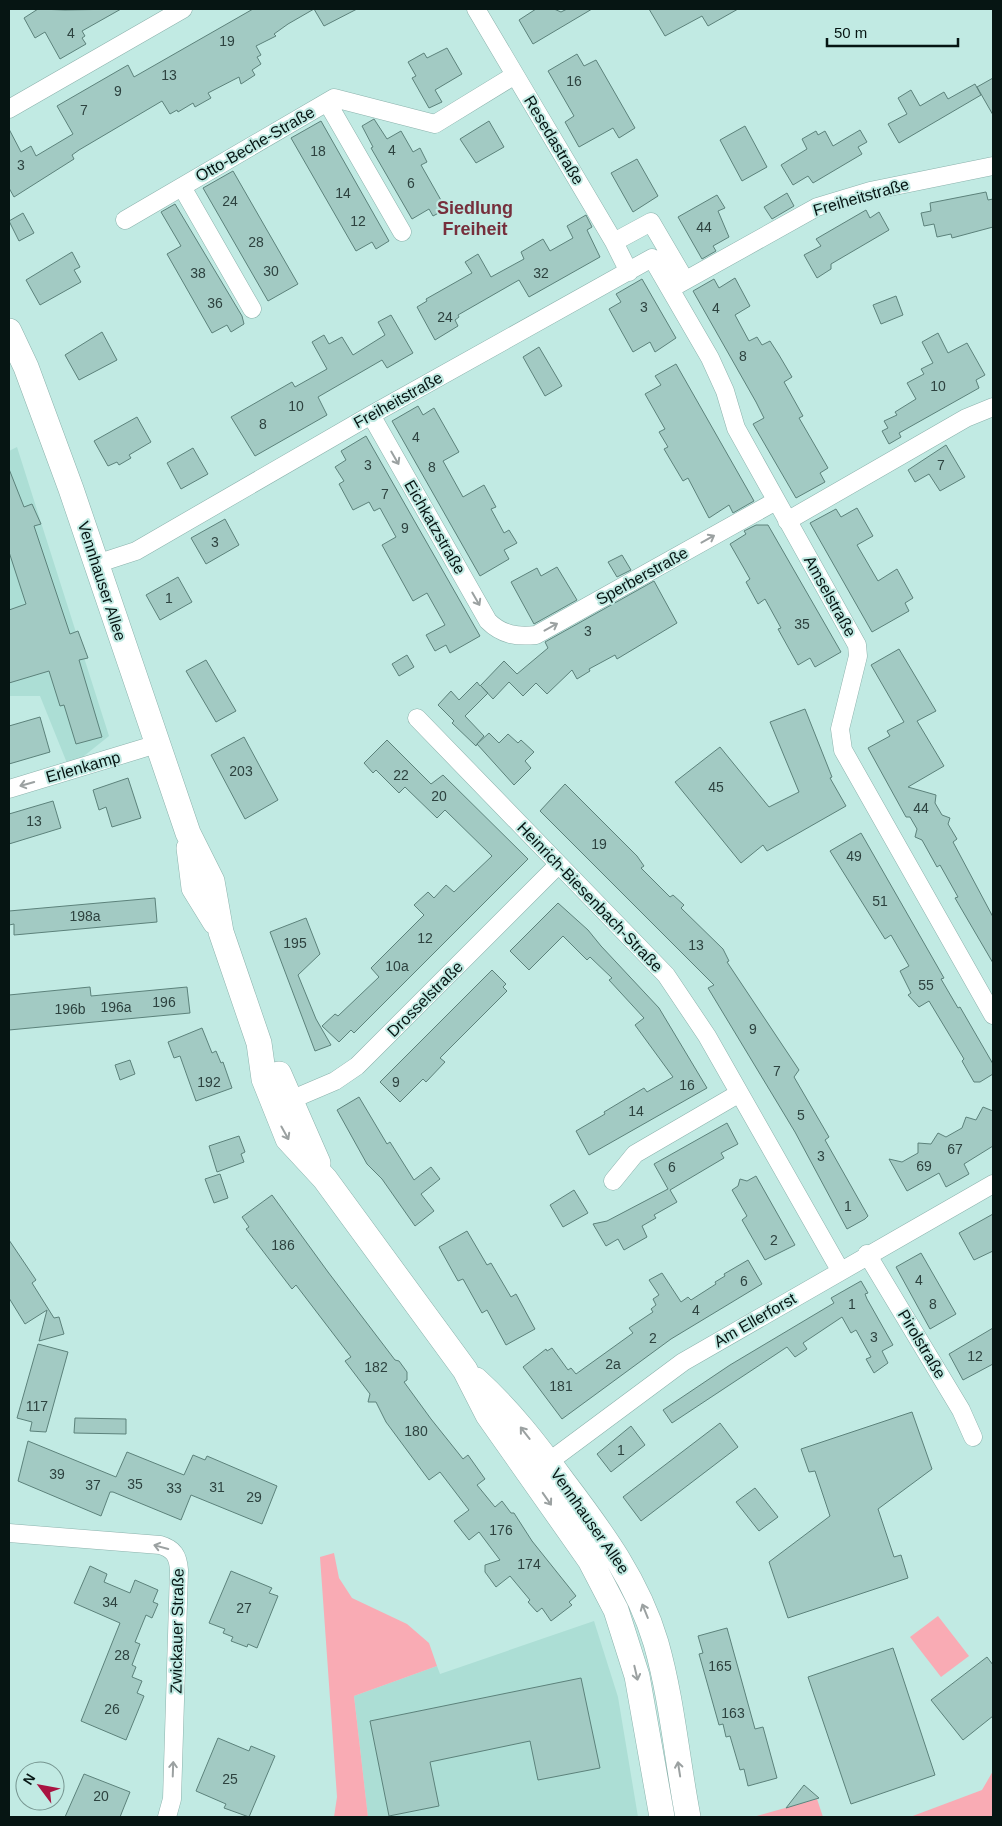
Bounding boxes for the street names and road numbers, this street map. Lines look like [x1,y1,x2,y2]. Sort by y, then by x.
street label: Resedastraße [521,93,587,188]
street label: Otto-Beche-Straße [193,103,317,185]
street label: Freiheitstraße [811,175,911,219]
street label: Freiheitstraße [351,369,445,431]
street label: Eichkatzstraße [401,477,469,577]
street label: Vennhauser Allee [75,519,129,643]
street label: Sperberstraße [593,544,691,608]
street label: Amselstraße [801,553,859,639]
street label: Erlenkamp [44,748,122,786]
street label: Heinrich-Biesenbach-Straße [514,819,666,975]
street label: Drosselstraße [384,958,466,1040]
street label: Am Ellerforst [711,1289,799,1350]
street label: Pirolstraße [895,1306,949,1382]
street label: Vennhauser Allee [547,1465,633,1577]
street label: Zwickauer Straße [167,1568,187,1694]

